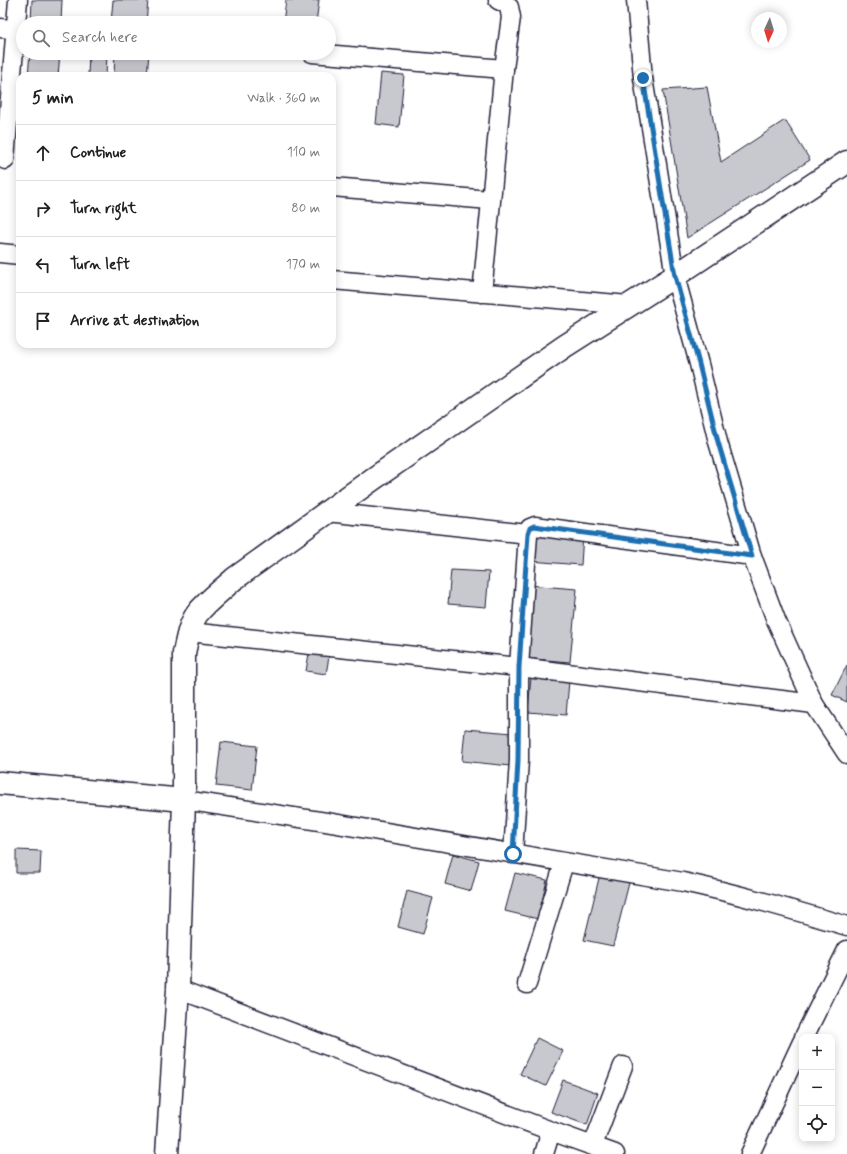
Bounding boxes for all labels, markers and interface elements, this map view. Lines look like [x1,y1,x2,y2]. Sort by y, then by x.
north arrow [751,12,787,48]
search box [16,16,336,60]
icon: search [30,27,52,49]
text: Search here [62,28,138,48]
route end [634,69,652,87]
text: 5 min [32,87,74,109]
text: Walk · 360 m [247,90,320,107]
icon: ahead [32,142,54,164]
text: Continue [70,143,126,163]
text: 110 m [287,144,320,161]
icon: right [32,198,54,220]
text: Turn right [70,199,137,219]
text: 80 m [291,200,320,217]
icon: left [32,254,54,276]
text: Turn left [70,255,130,275]
text: 170 m [286,256,320,273]
icon: arrive [32,310,54,332]
text: Arrive at destination [70,311,199,331]
route start [504,845,522,863]
map controls [799,1034,835,1142]
button: + [799,1034,835,1070]
button: − [799,1070,835,1106]
button: locate [799,1106,835,1142]

